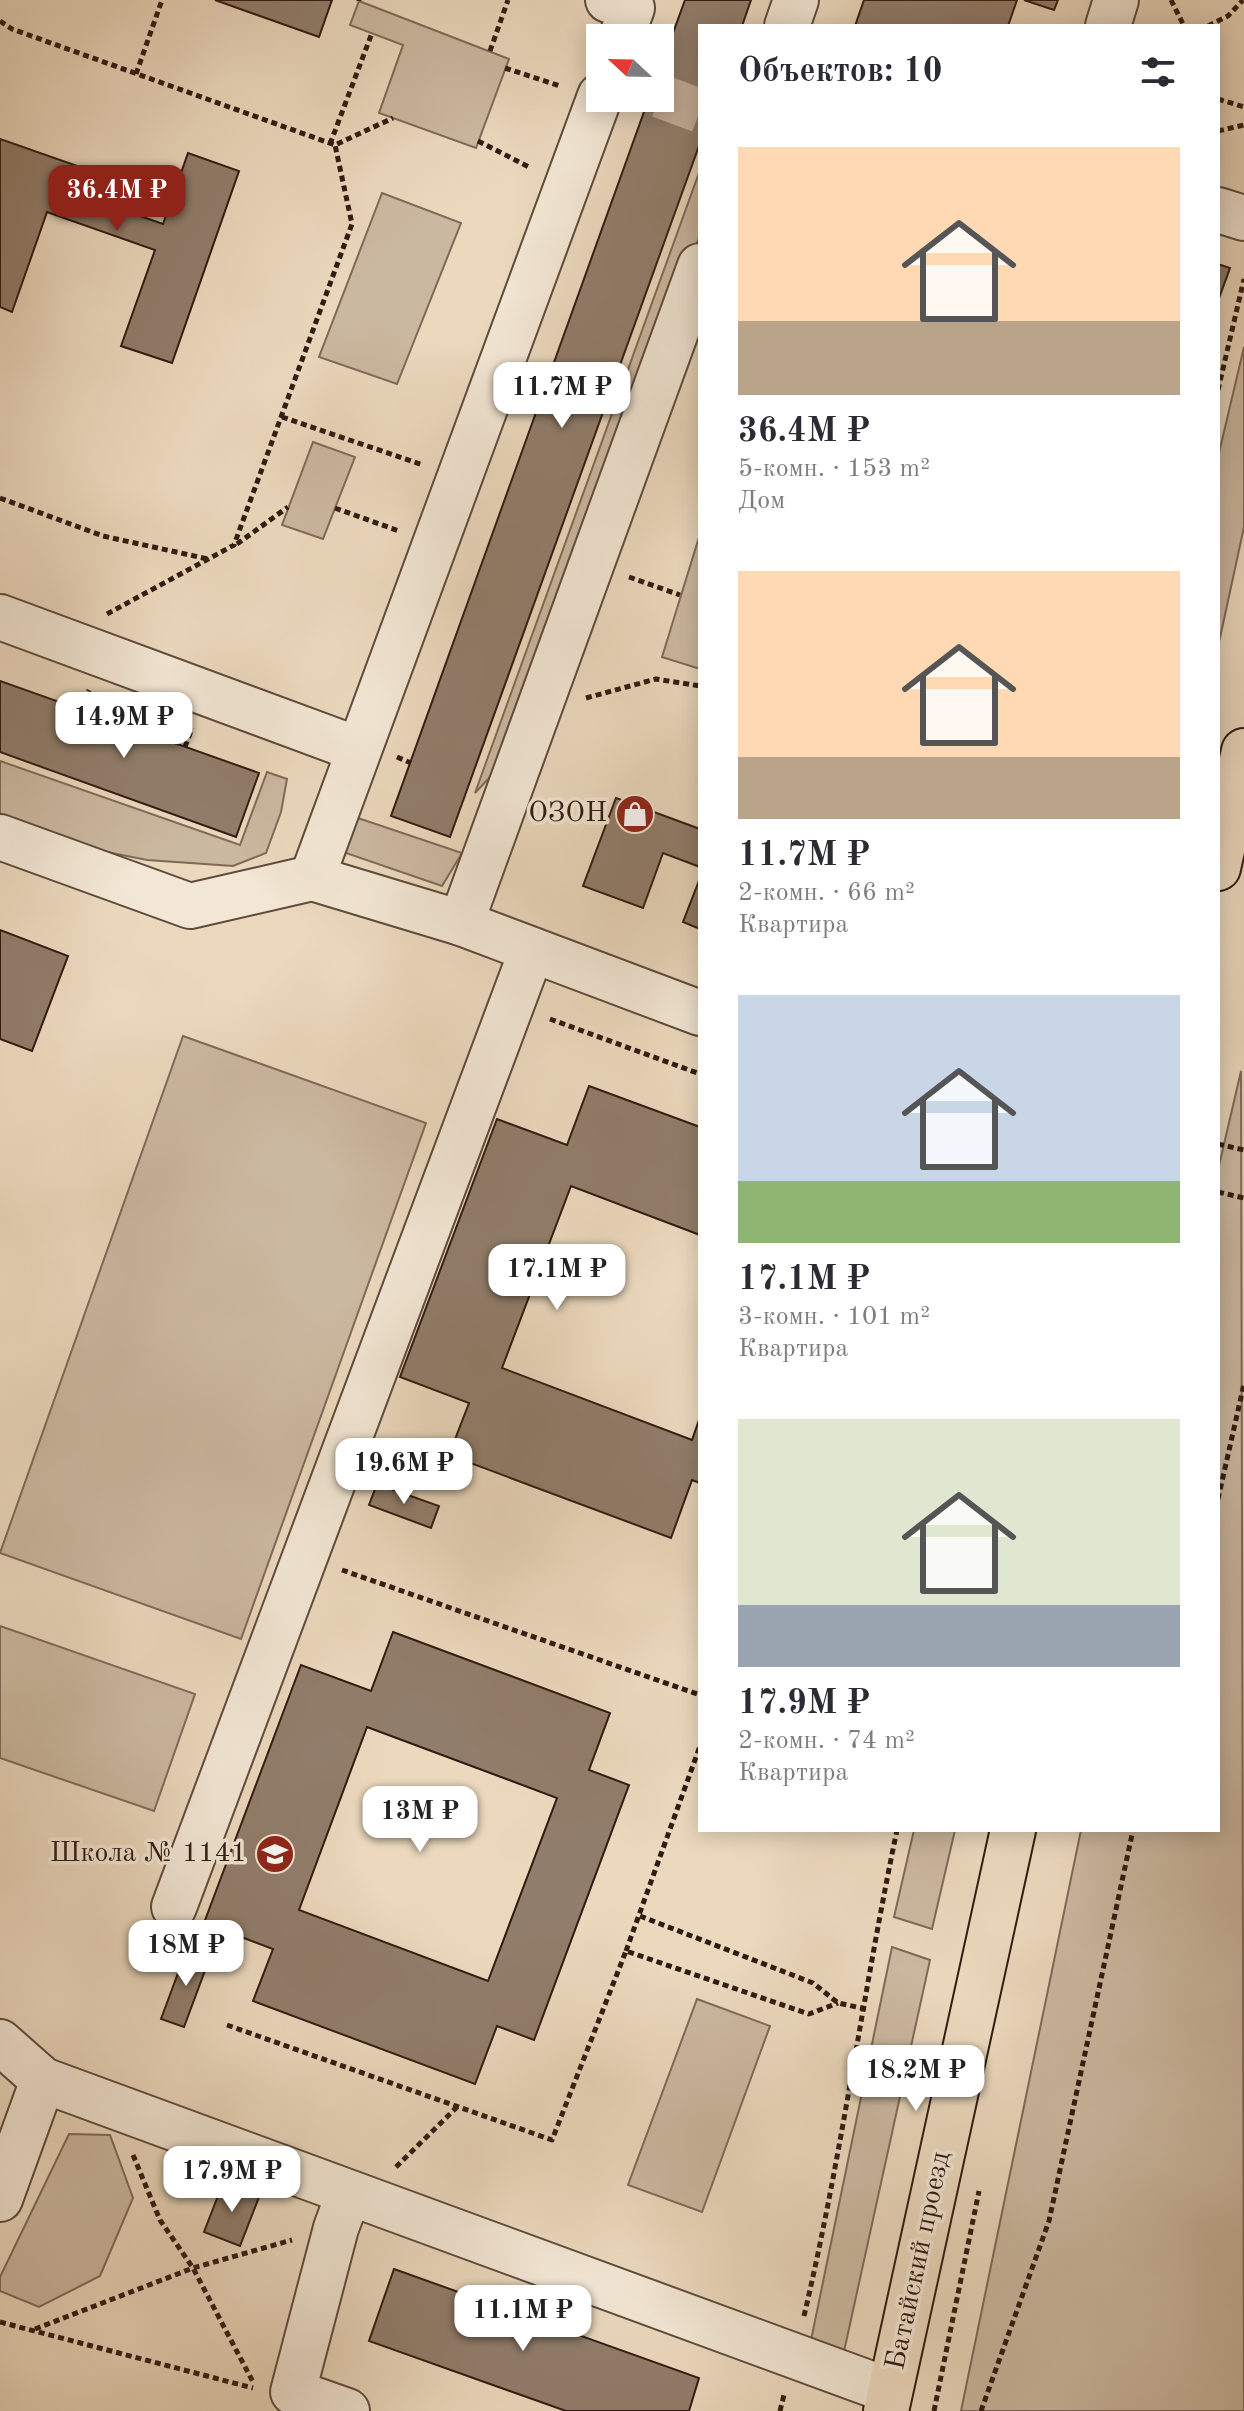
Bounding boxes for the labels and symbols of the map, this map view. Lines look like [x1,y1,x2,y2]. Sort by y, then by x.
north arrow [586,24,674,112]
pin: 36.4M ₽ [43,165,191,233]
pin: 11.7M ₽ [488,362,636,430]
pin: 14.9M ₽ [50,692,198,760]
shop icon: ОЗОН [614,793,656,835]
place label: ОЗОН [528,800,607,828]
pin: 17.1M ₽ [483,1244,631,1312]
pin: 19.6M ₽ [330,1438,478,1506]
pin: 13M ₽ [364,1786,476,1854]
school or university icon: Школа № 1141 [254,1833,296,1875]
place label: Школа № 1141 [50,1840,247,1868]
pin: 18M ₽ [130,1920,242,1988]
pin: 18.2M ₽ [842,2045,990,2113]
pin: 17.9M ₽ [158,2146,306,2214]
street label: Батайский проезд [882,2149,956,2373]
pin: 11.1M ₽ [449,2285,597,2353]

